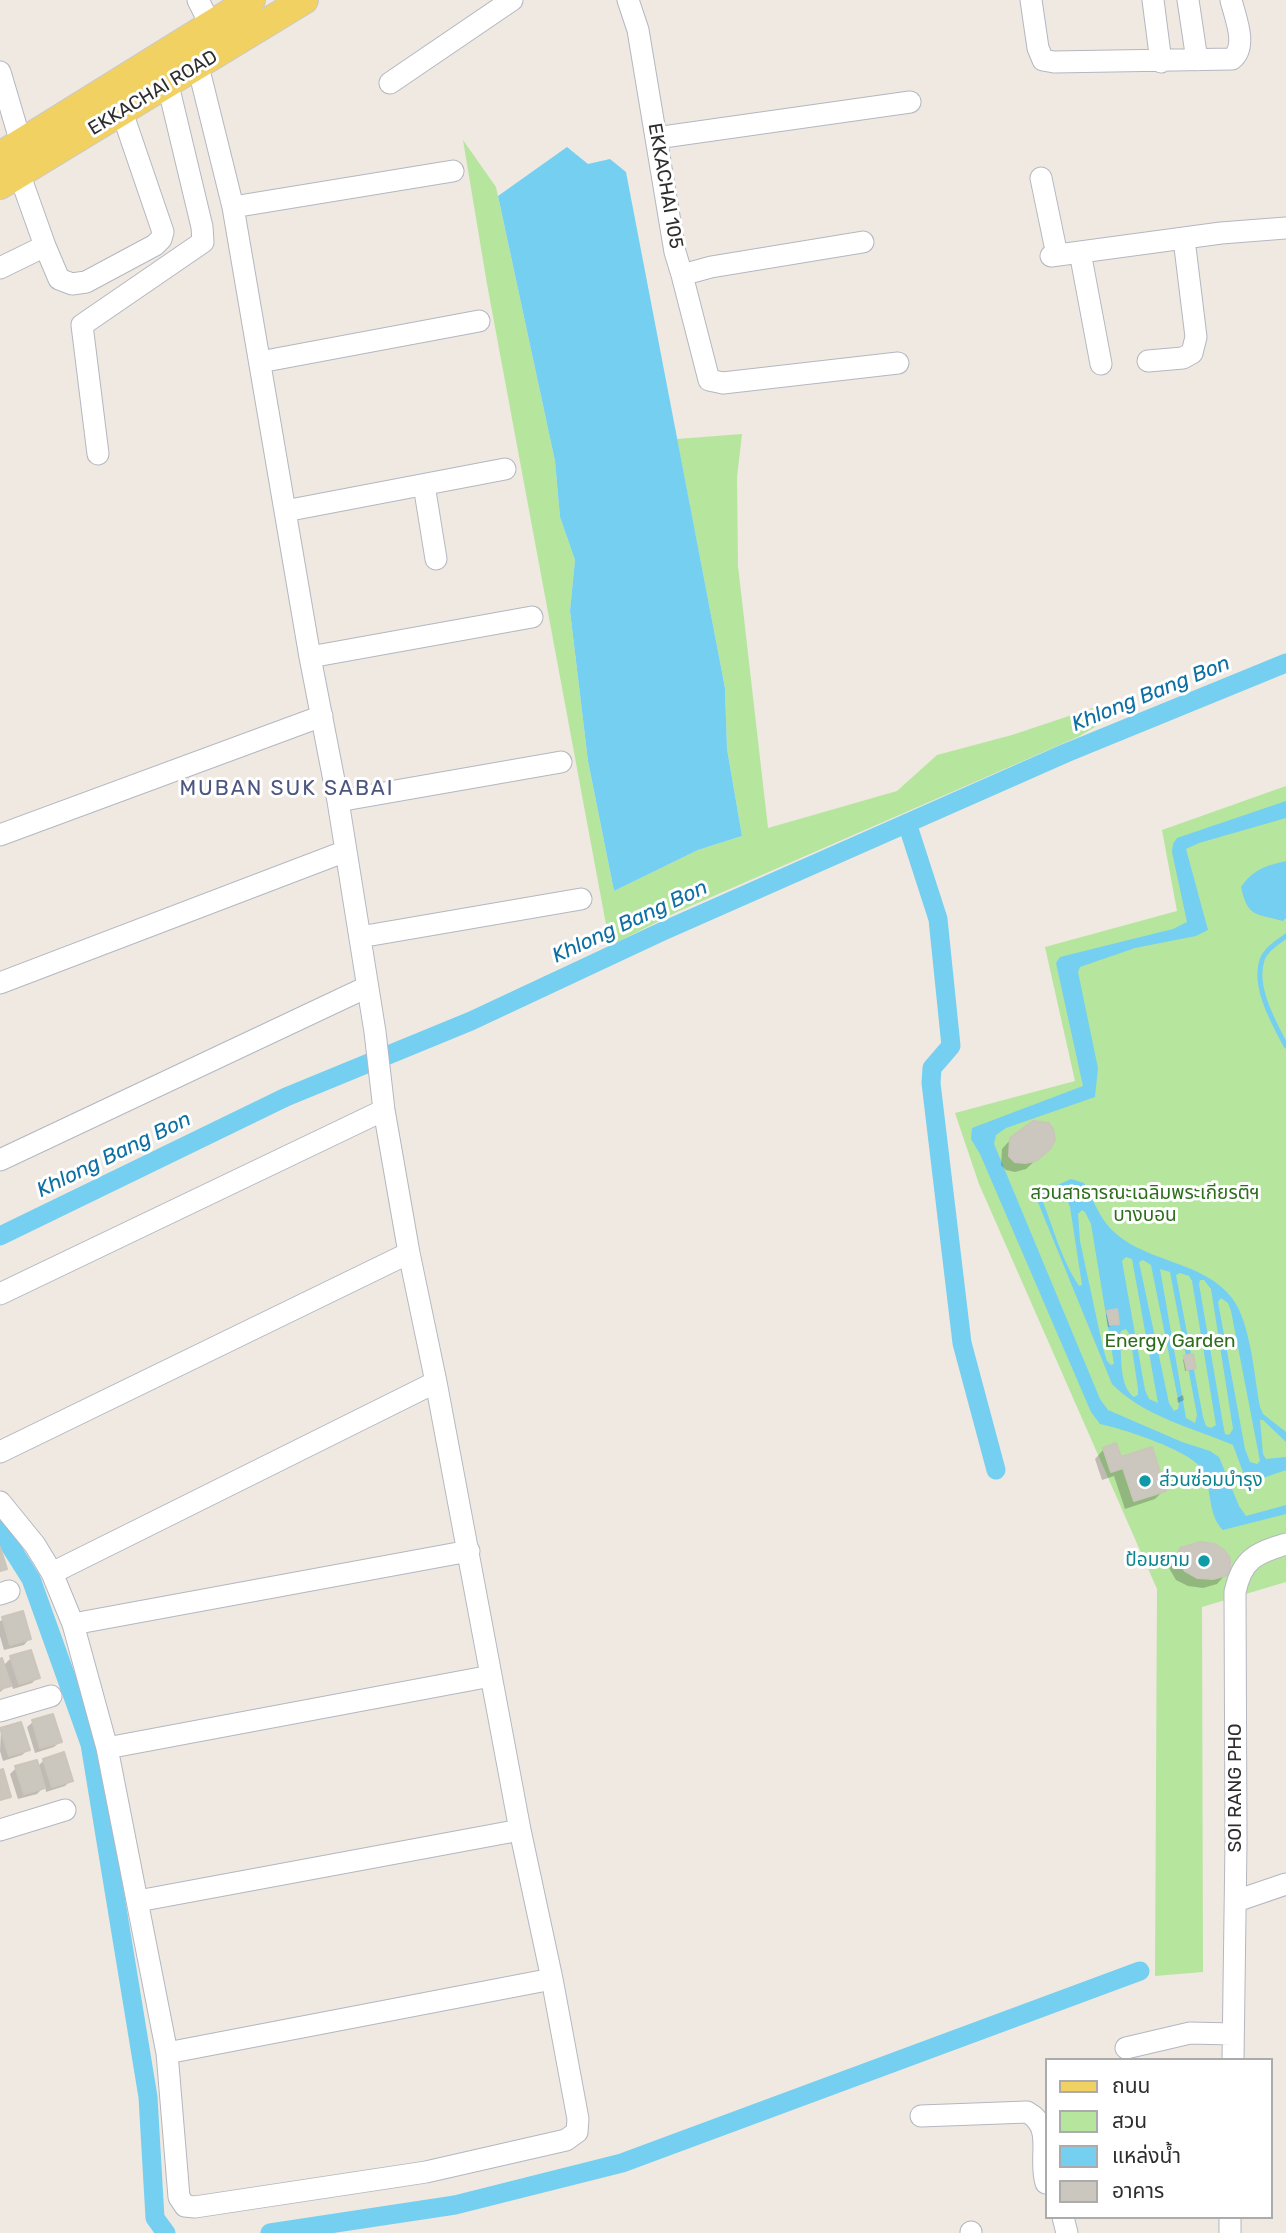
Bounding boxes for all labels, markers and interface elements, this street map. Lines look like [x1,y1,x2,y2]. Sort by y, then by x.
street label: EKKACHAI ROAD [84,46,222,140]
street label: EKKACHAI 105 [643,121,687,251]
water label: Khlong Bang Bon [1068,651,1234,737]
district label: MUBAN SUK SABAI [181,776,393,802]
water label: Khlong Bang Bon [548,875,712,969]
water label: Khlong Bang Bon [33,1107,195,1203]
park label: สวนสาธารณะเฉลิมพระเกียรติฯ บางบอน [1030,1183,1260,1227]
park label: Energy Garden [1104,1331,1236,1353]
place label: ส่วนซ่อมบำรุง [1159,1470,1263,1492]
marker: ส่วนซ่อมบำรุง [1137,1473,1153,1489]
place label: ป้อมยาม [1125,1550,1190,1572]
marker: ป้อมยาม [1196,1553,1212,1569]
street label: SOI RANG PHO [1225,1723,1247,1853]
legend [1044,2058,1272,2219]
text: ถนน [1112,2073,1150,2098]
text: สวน [1112,2108,1147,2133]
text: แหล่งน้ำ [1112,2143,1181,2168]
text: อาคาร [1112,2178,1164,2203]

